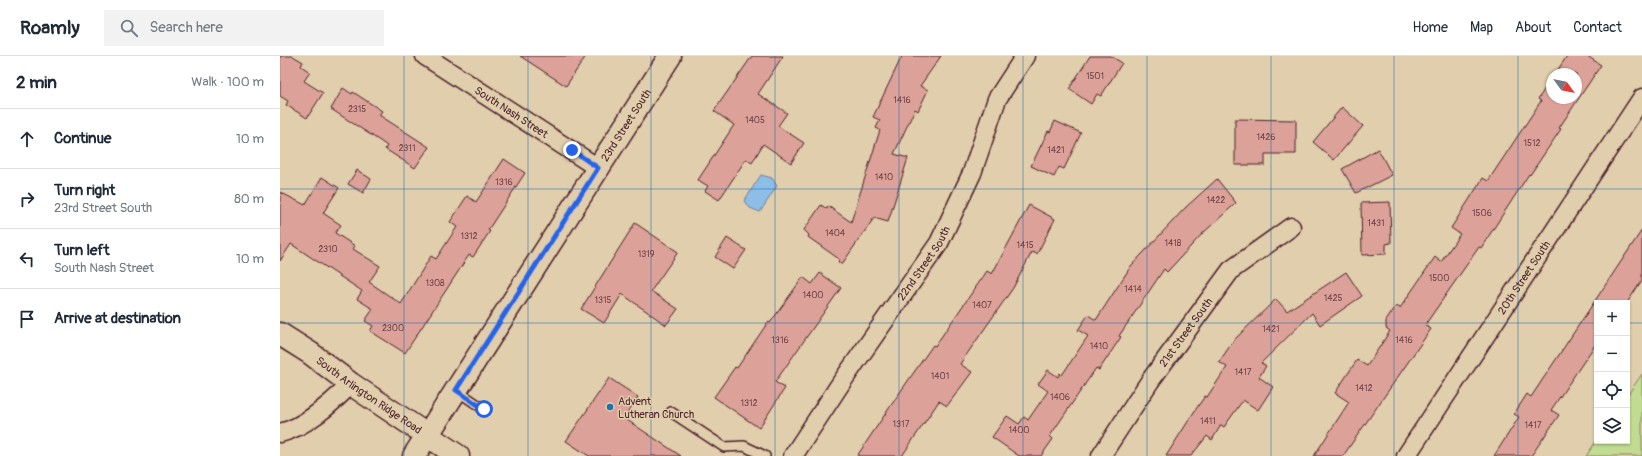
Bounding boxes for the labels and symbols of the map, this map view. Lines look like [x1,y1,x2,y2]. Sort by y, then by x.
north arrow [1546,68,1582,104]
house number: 1501 [1086,71,1104,82]
street label: South Nash Street [472,84,551,141]
street label: 23rd Street South [598,87,654,164]
house number: 1416 [893,95,911,106]
house number: 2315 [348,104,366,115]
house number: 1405 [745,115,765,126]
house number: 1426 [1256,132,1276,143]
house number: 1512 [1524,138,1540,149]
route end [563,141,581,159]
house number: 2311 [399,143,415,154]
house number: 1421 [1047,145,1065,156]
house number: 1410 [875,172,893,183]
house number: 1316 [495,177,513,188]
house number: 1422 [1207,195,1225,206]
house number: 1506 [1472,208,1492,219]
house number: 1431 [1367,218,1385,229]
street label: 22nd Street South [895,224,953,303]
house number: 1404 [825,228,846,239]
house number: 1312 [460,231,478,242]
house number: 1418 [1165,238,1182,249]
street label: 20th Street South [1495,238,1553,317]
house number: 1415 [1016,240,1034,251]
house number: 2310 [318,244,338,255]
house number: 1319 [638,249,655,260]
house number: 1500 [1429,273,1449,284]
house number: 1308 [425,278,445,289]
house number: 1414 [1124,284,1143,295]
house number: 1400 [802,290,824,301]
house number: 1425 [1324,293,1342,304]
house number: 1315 [595,295,612,306]
street label: 21st Street South [1157,296,1215,369]
house number: 1407 [972,300,992,311]
house number: 2300 [382,323,404,334]
house number: 1421 [1262,324,1280,335]
house number: 1316 [771,335,789,346]
house number: 1416 [1395,335,1413,346]
house number: 1410 [1090,341,1108,352]
street label: South Arlington Ridge Road [313,354,424,437]
house number: 1417 [1234,367,1252,378]
house number: 1401 [931,371,949,382]
house number: 1412 [1355,383,1373,394]
house number: 1406 [1050,392,1070,403]
place label: Advent Lutheran Church [618,395,694,421]
house number: 1312 [740,398,758,409]
route start [475,400,493,418]
marker: Advent Lutheran Church [605,402,615,412]
house number: 1411 [1200,416,1216,427]
house number: 1317 [893,419,910,430]
house number: 1417 [1524,420,1542,431]
house number: 1400 [1008,425,1030,436]

